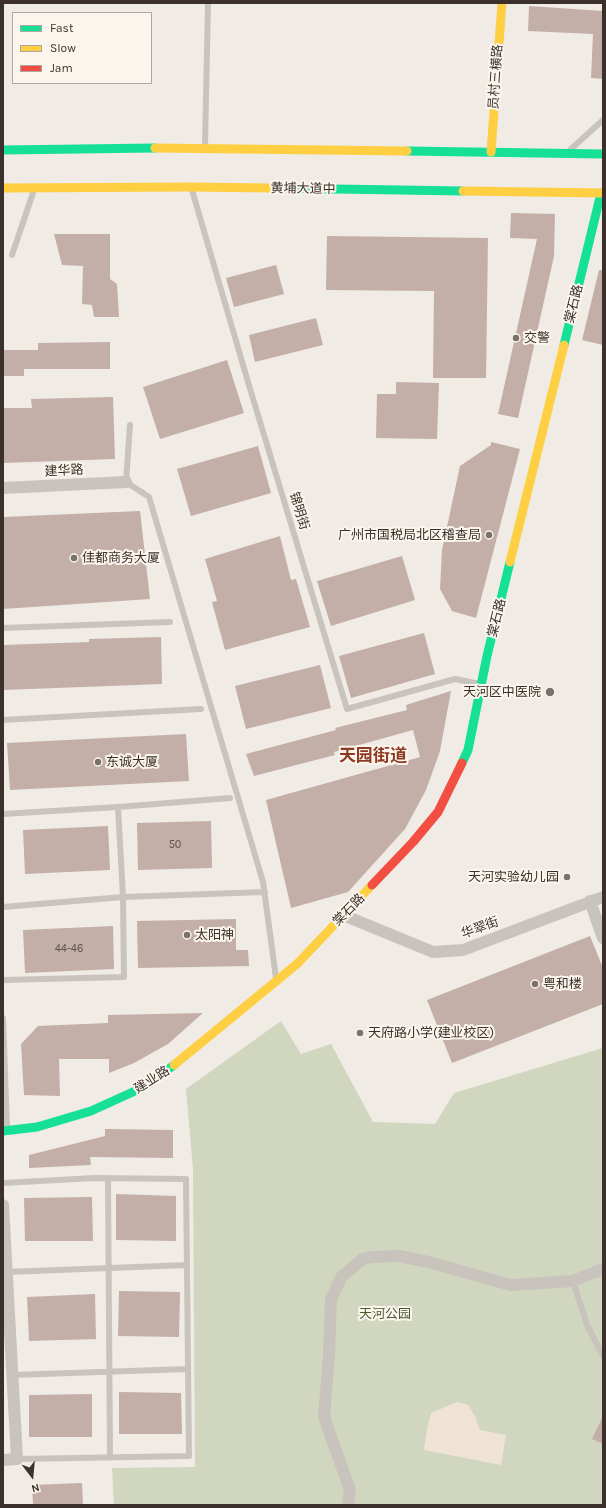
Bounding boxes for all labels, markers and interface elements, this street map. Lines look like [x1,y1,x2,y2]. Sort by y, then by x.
legend [12,12,152,84]
text: Fast [50,21,73,35]
text: Slow [50,41,76,55]
street label: 员村三横路 [486,44,506,110]
text: Jam [50,61,73,75]
street label: 黄埔大道中 [270,181,336,197]
street label: 棠石路 [562,283,586,325]
place label: 交警 [524,330,550,346]
marker: 交警 [511,333,521,343]
street label: 建华路 [44,462,84,480]
street label: 锦明街 [286,490,312,532]
place label: 广州市国税局北区稽查局 [338,527,481,543]
marker: 广州市国税局北区稽查局 [484,530,494,540]
place label: 佳都商务大厦 [82,550,160,566]
marker: 佳都商务大厦 [69,553,79,563]
street label: 棠石路 [485,597,509,639]
place label: 天河区中医院 [463,684,541,700]
marker: 天河区中医院 [544,686,556,698]
district label: 天园街道 [339,746,407,766]
place label: 东诚大厦 [106,754,158,770]
marker: 东诚大厦 [93,757,103,767]
house number: 50 [169,838,181,852]
place label: 天河实验幼儿园 [468,869,559,885]
marker: 天河实验幼儿园 [562,872,572,882]
street label: 棠石路 [330,891,368,929]
street label: 华翠街 [459,914,501,942]
place label: 太阳神 [195,927,234,943]
marker: 太阳神 [182,930,192,940]
house number: 44-46 [55,942,83,956]
place label: 粤和楼 [543,976,582,992]
marker: 粤和楼 [530,979,540,989]
place label: 天府路小学(建业校区) [368,1025,494,1041]
marker: 天府路小学(建业校区) [355,1028,365,1038]
street label: 建业路 [131,1063,173,1097]
park label: 天河公园 [359,1306,411,1322]
north arrow [12,1456,52,1496]
text: N [30,1481,41,1495]

